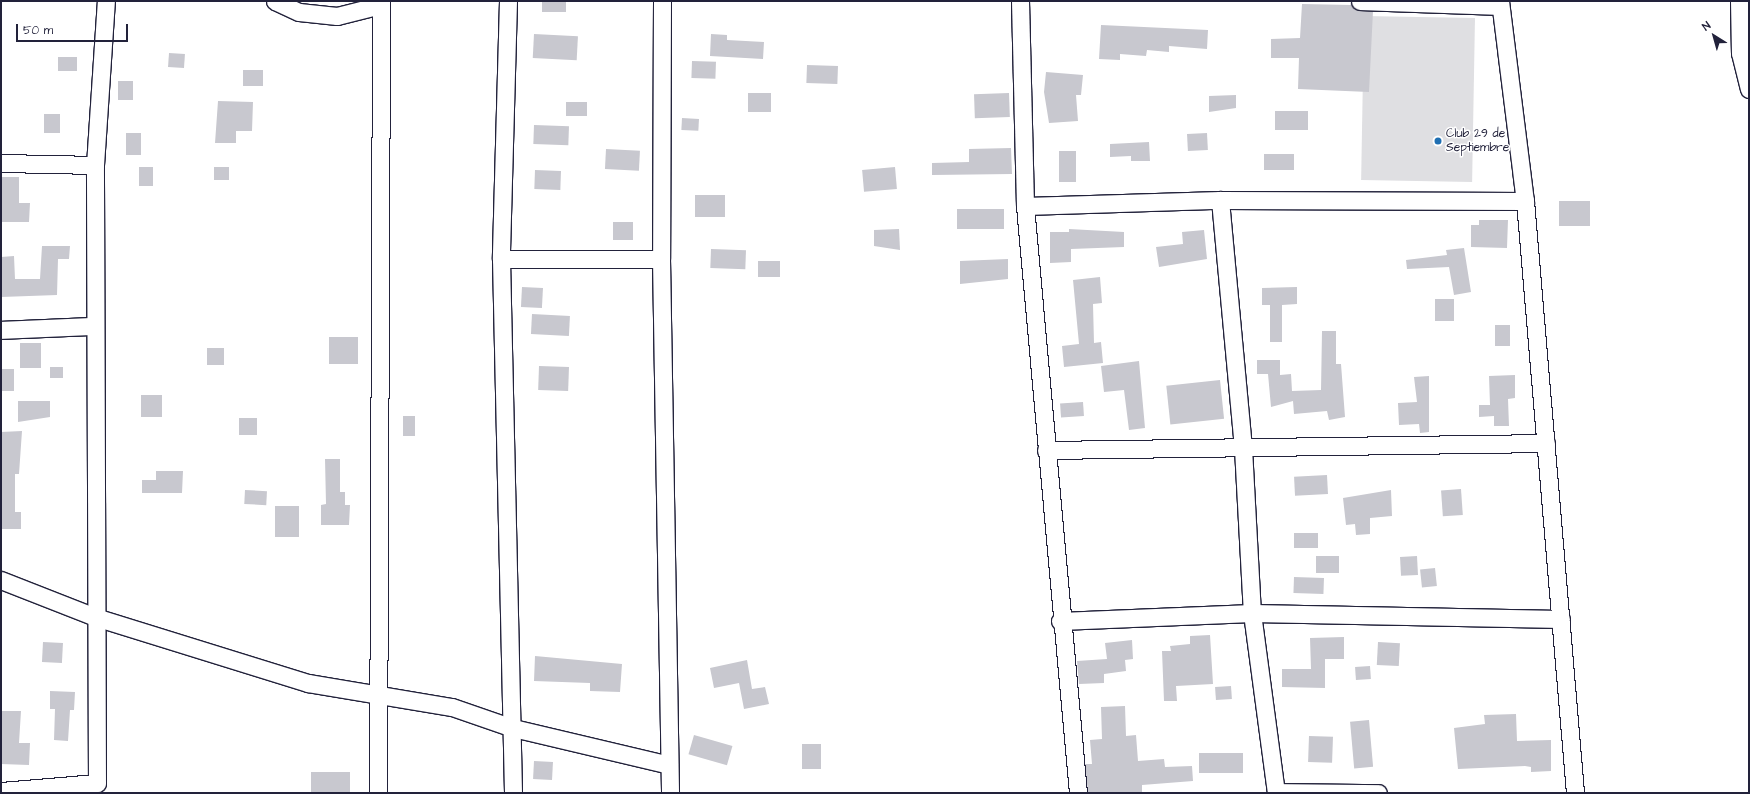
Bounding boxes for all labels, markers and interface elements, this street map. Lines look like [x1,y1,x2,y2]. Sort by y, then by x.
scale bar [18,16,130,42]
north arrow [1694,16,1734,56]
text: N [1699,18,1714,34]
text: 50 m [23,22,53,39]
place label: Club 29 de Septiembre [1446,127,1509,155]
marker: Club 29 de Septiembre [1433,136,1443,146]

